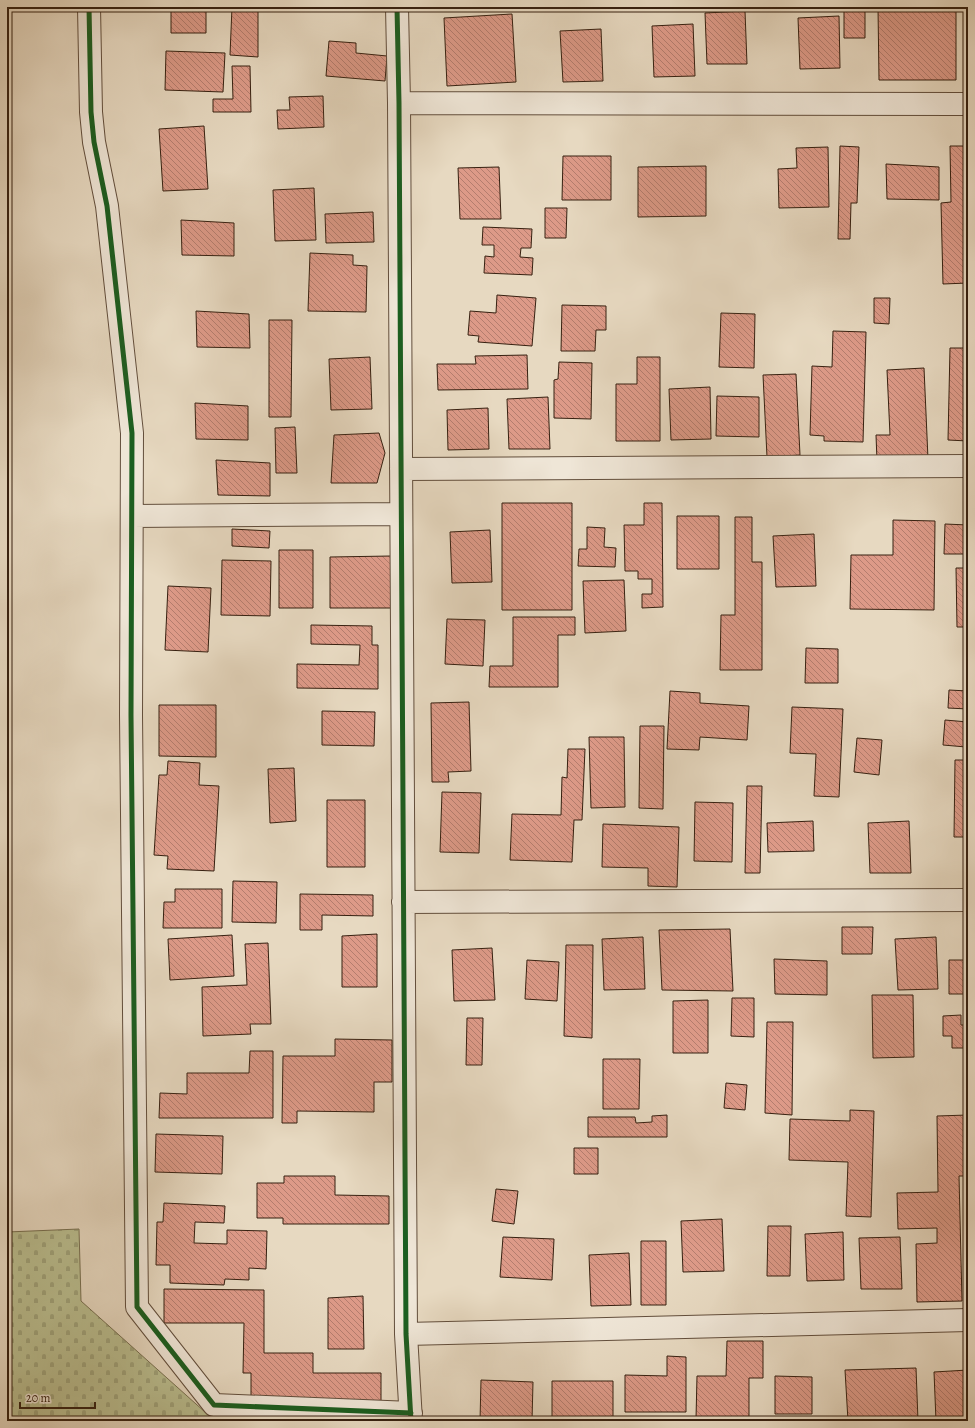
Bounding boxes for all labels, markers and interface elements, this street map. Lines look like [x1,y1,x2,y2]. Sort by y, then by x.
scale bar [20,1384,95,1410]
text: 20 m [26,1390,50,1406]

